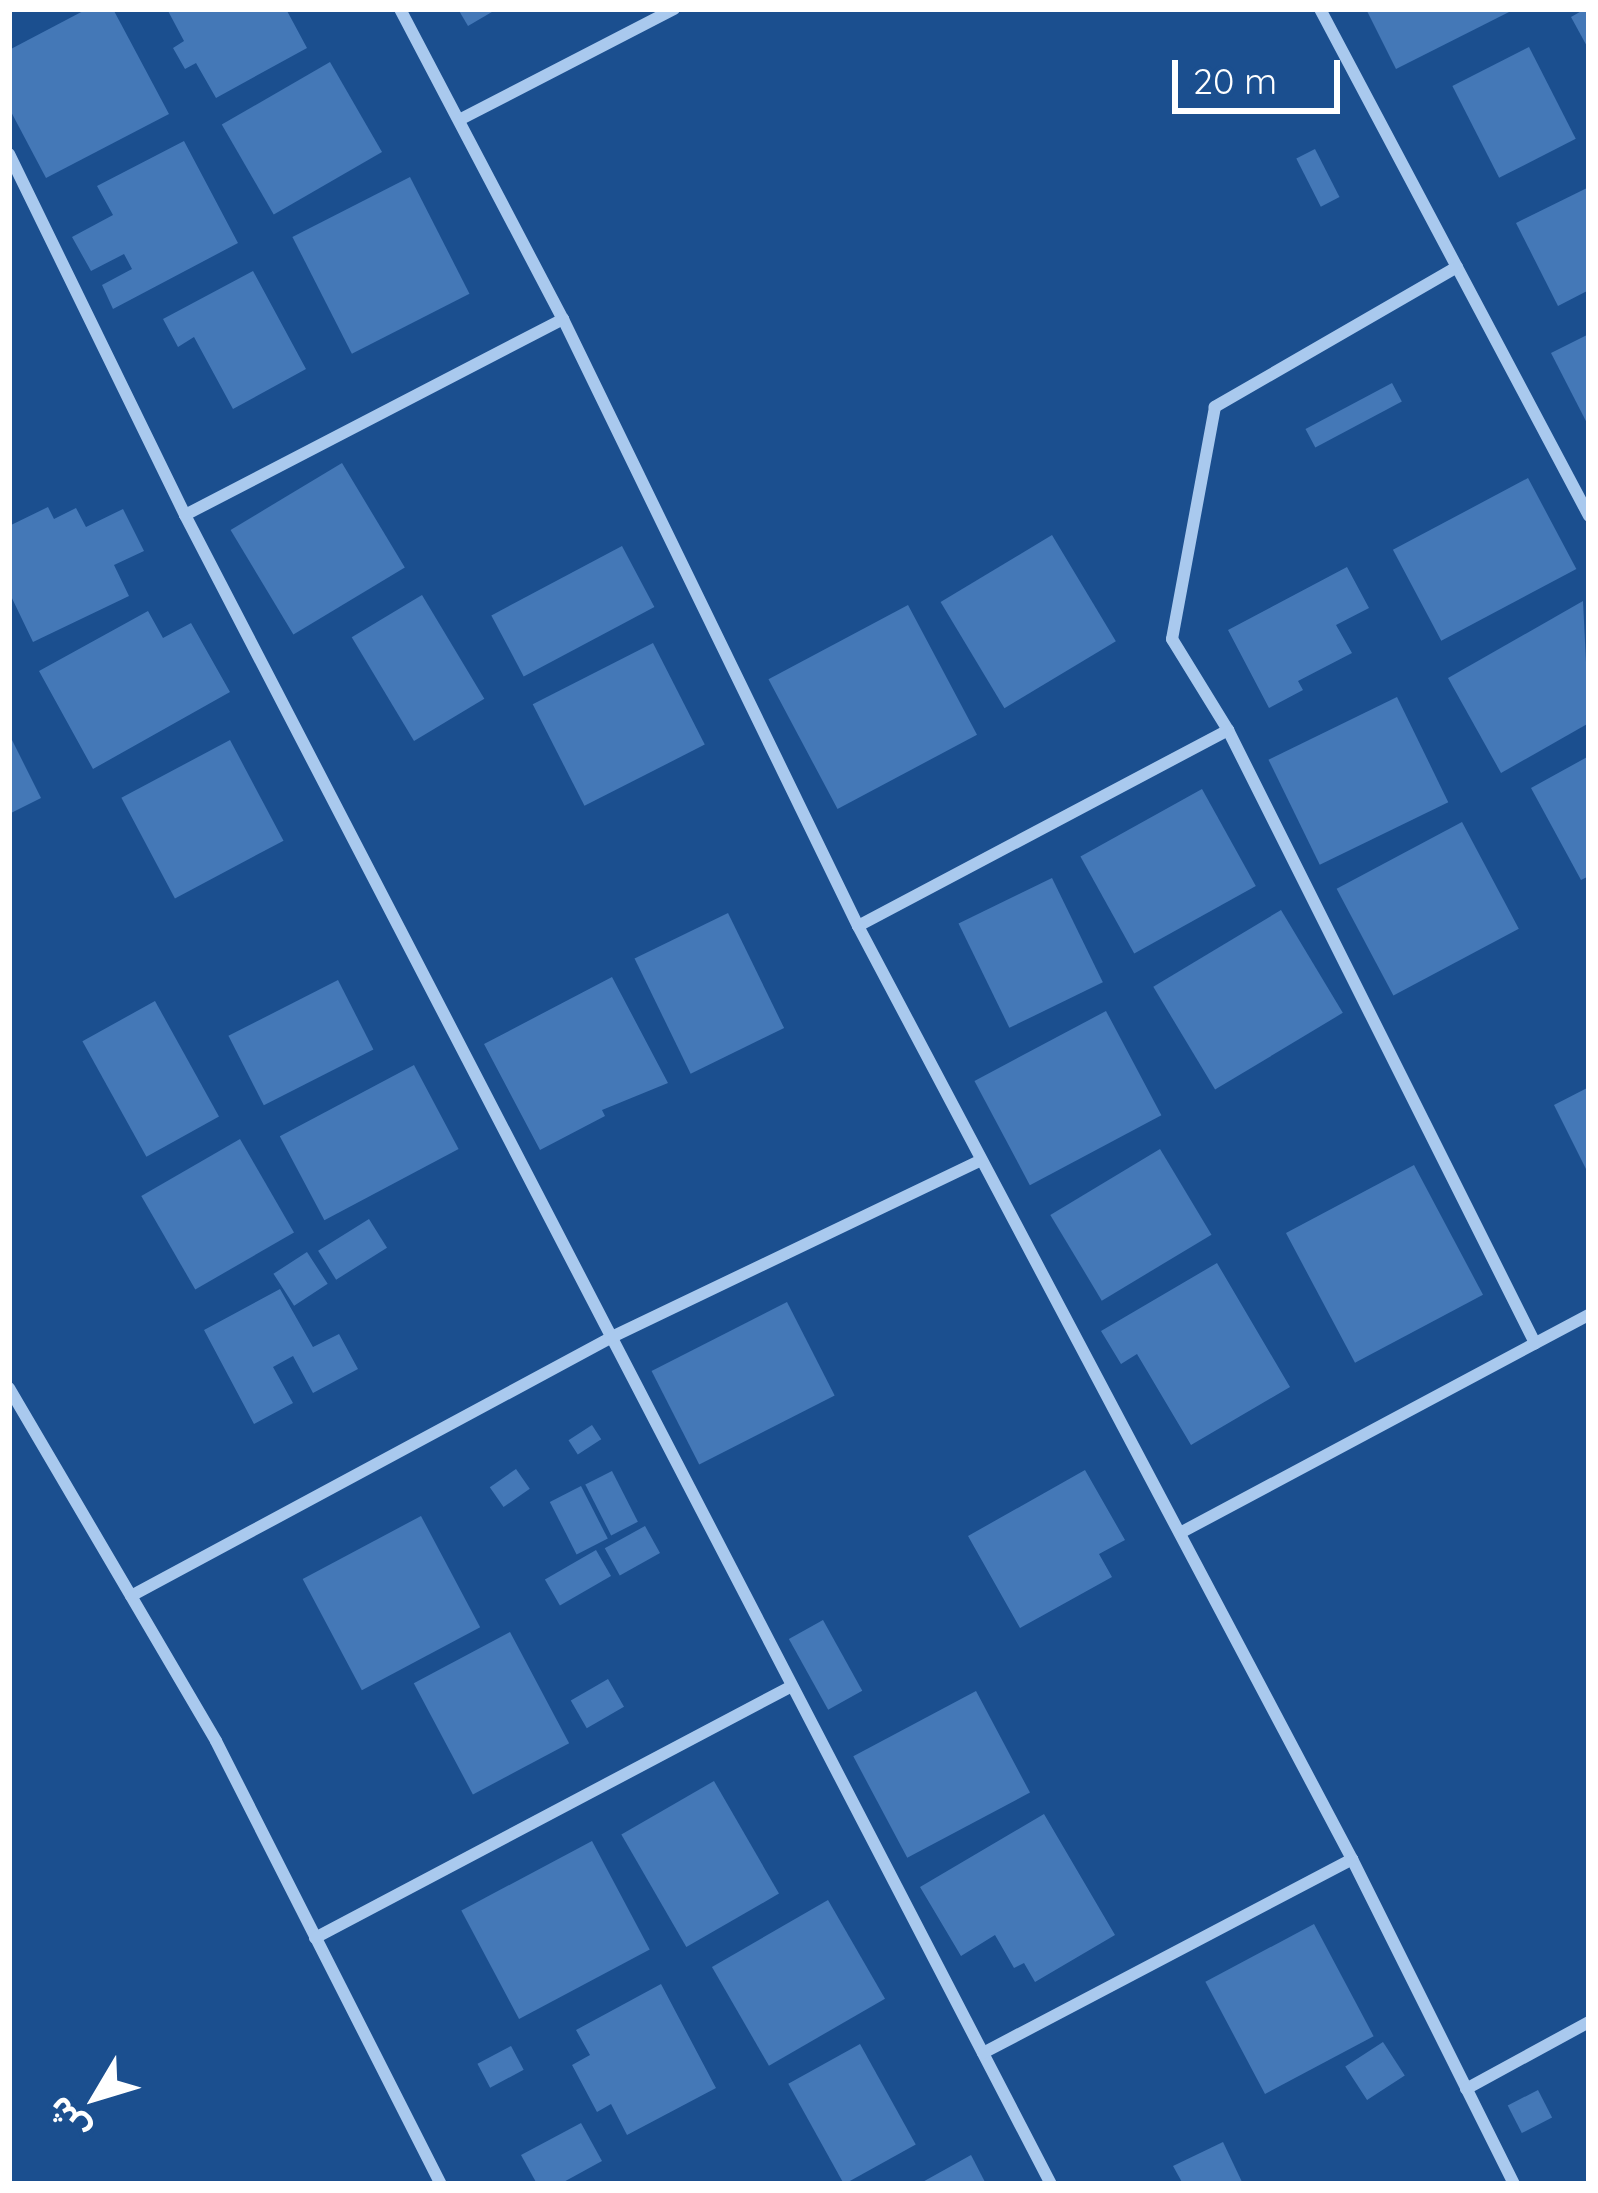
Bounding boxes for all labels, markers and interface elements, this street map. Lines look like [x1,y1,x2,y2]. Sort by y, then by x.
scale bar [1178,36,1346,110]
text: 20 m [1193,58,1277,103]
north arrow [36,2037,156,2157]
text: ش [37,2089,97,2150]

